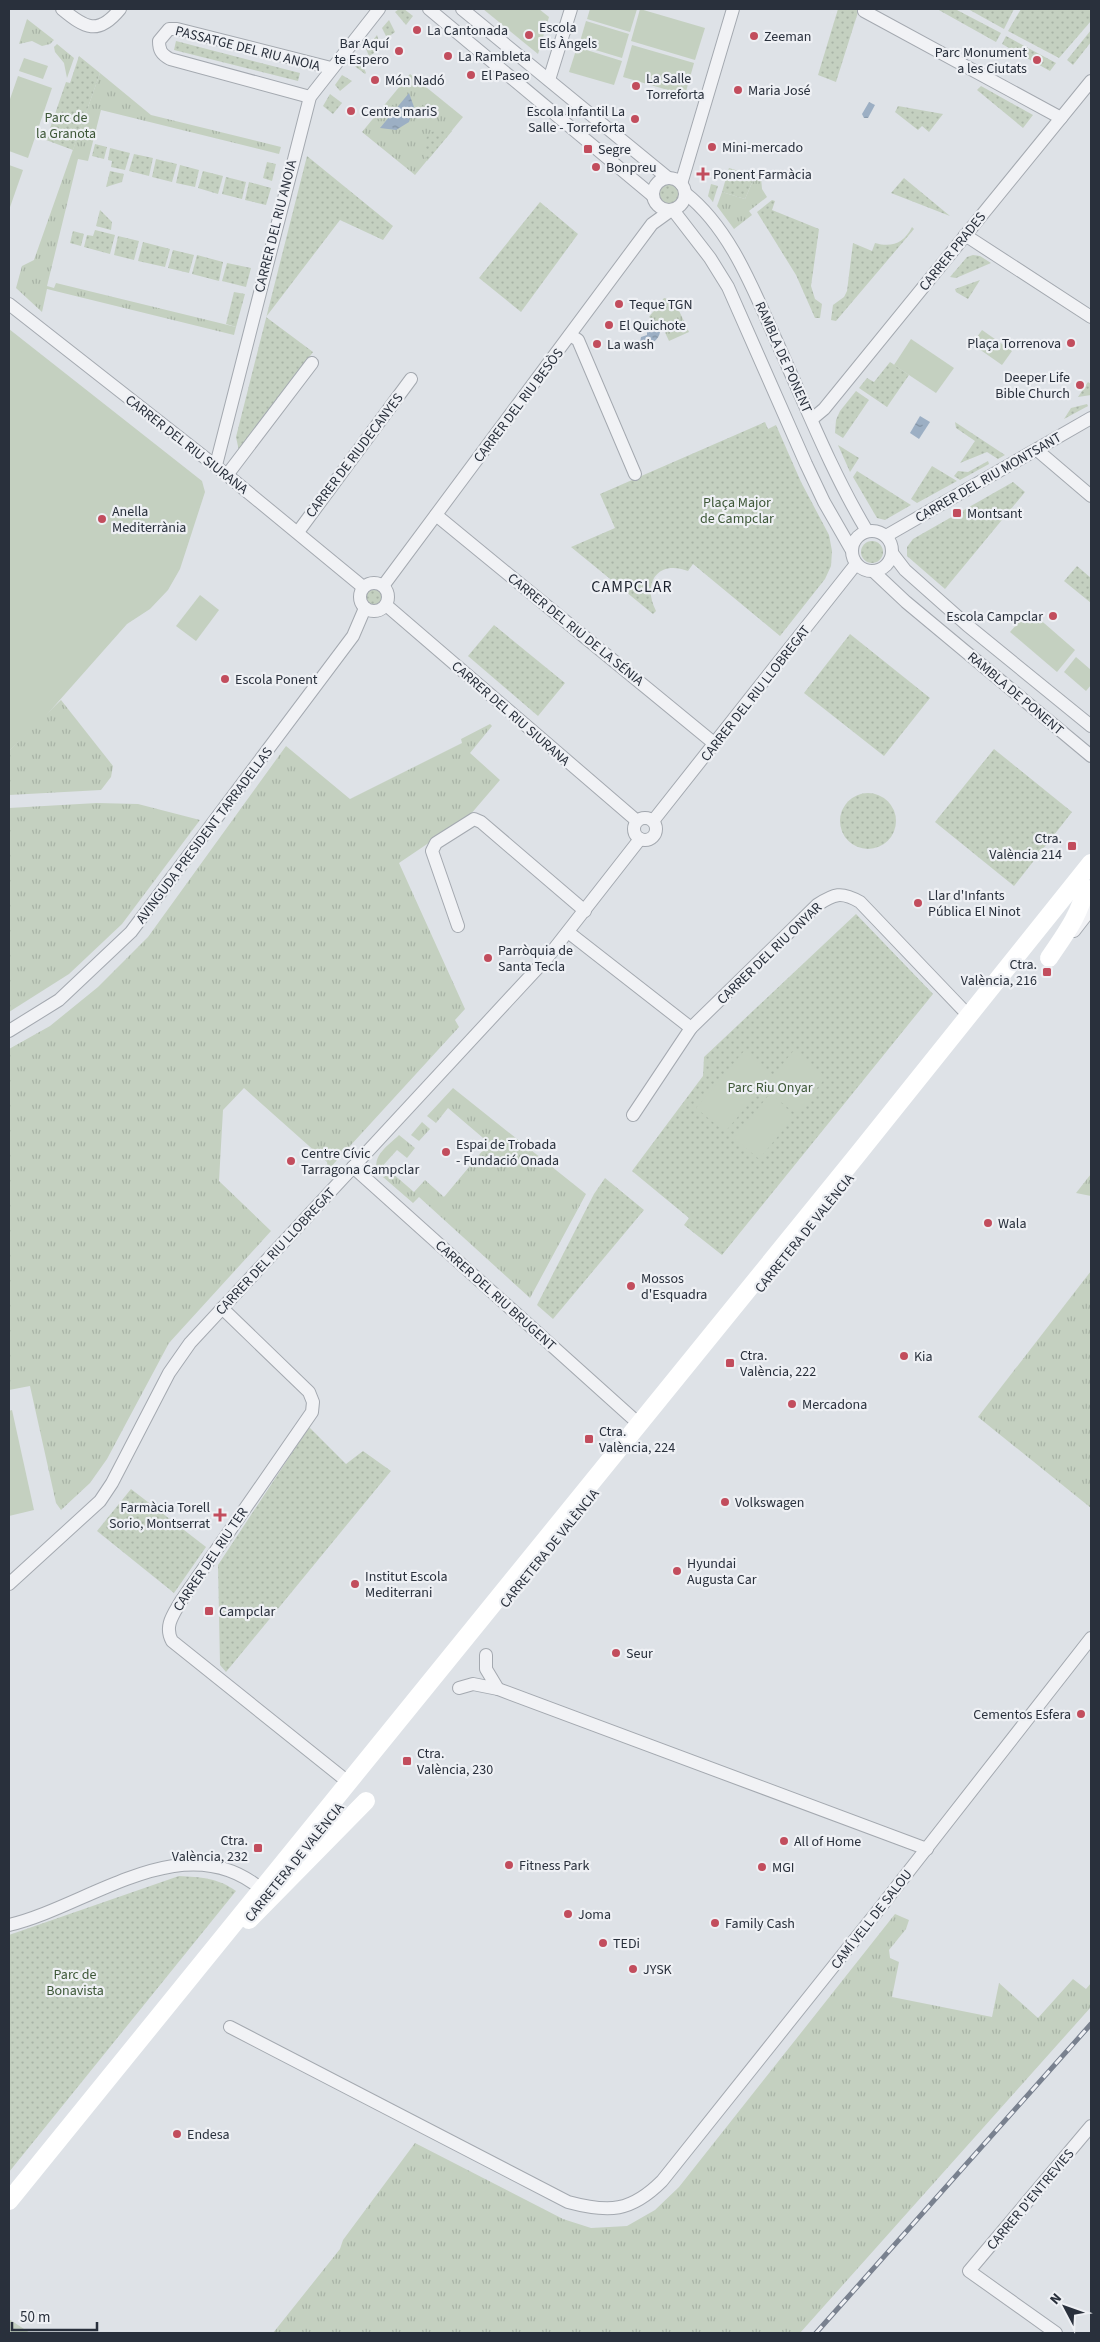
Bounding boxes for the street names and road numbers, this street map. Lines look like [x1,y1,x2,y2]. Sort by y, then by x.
street label: PASSATGE DEL RIU ANOIA [173,21,323,77]
street label: CARRER DEL RIU ANOIA [250,157,302,295]
street label: CARRER PRADES [915,208,991,295]
street label: RAMBLA DE PONENT [750,298,817,417]
street label: CARRER DEL RIU BESÒS [469,344,568,467]
street label: CARRER DE RIUDECANYES [301,389,408,522]
street label: CARRER DEL RIU SIURANA [121,390,252,499]
street label: CARRER DEL RIU MONTSANT [912,427,1066,528]
street label: CARRER DEL RIU DE LA SÉNIA [503,569,648,691]
street label: CARRER DEL RIU LLOBREGAT [696,621,816,766]
street label: RAMBLA DE PONENT [963,647,1068,740]
street label: CARRER DEL RIU SIURANA [447,657,574,771]
street label: AVINGUDA PRESIDENT TARRADELLAS [132,743,278,928]
street label: CARRER DEL RIU ONYAR [713,898,827,1009]
street label: CARRETERA DE VALÈNCIA [750,1170,859,1297]
street label: CARRER DEL RIU LLOBREGAT [211,1183,341,1320]
street label: CARRER DEL RIU BRUGENT [430,1236,561,1356]
street label: CARRETERA DE VALÈNCIA [495,1485,604,1612]
street label: CARRER DEL RIU TER [169,1504,253,1616]
street label: CARRETERA DE VALÈNCIA [240,1799,349,1926]
street label: CAMÍ VELL DE SALOU [826,1865,917,1974]
street label: CARRER D'ENTREVIES [982,2145,1079,2255]

